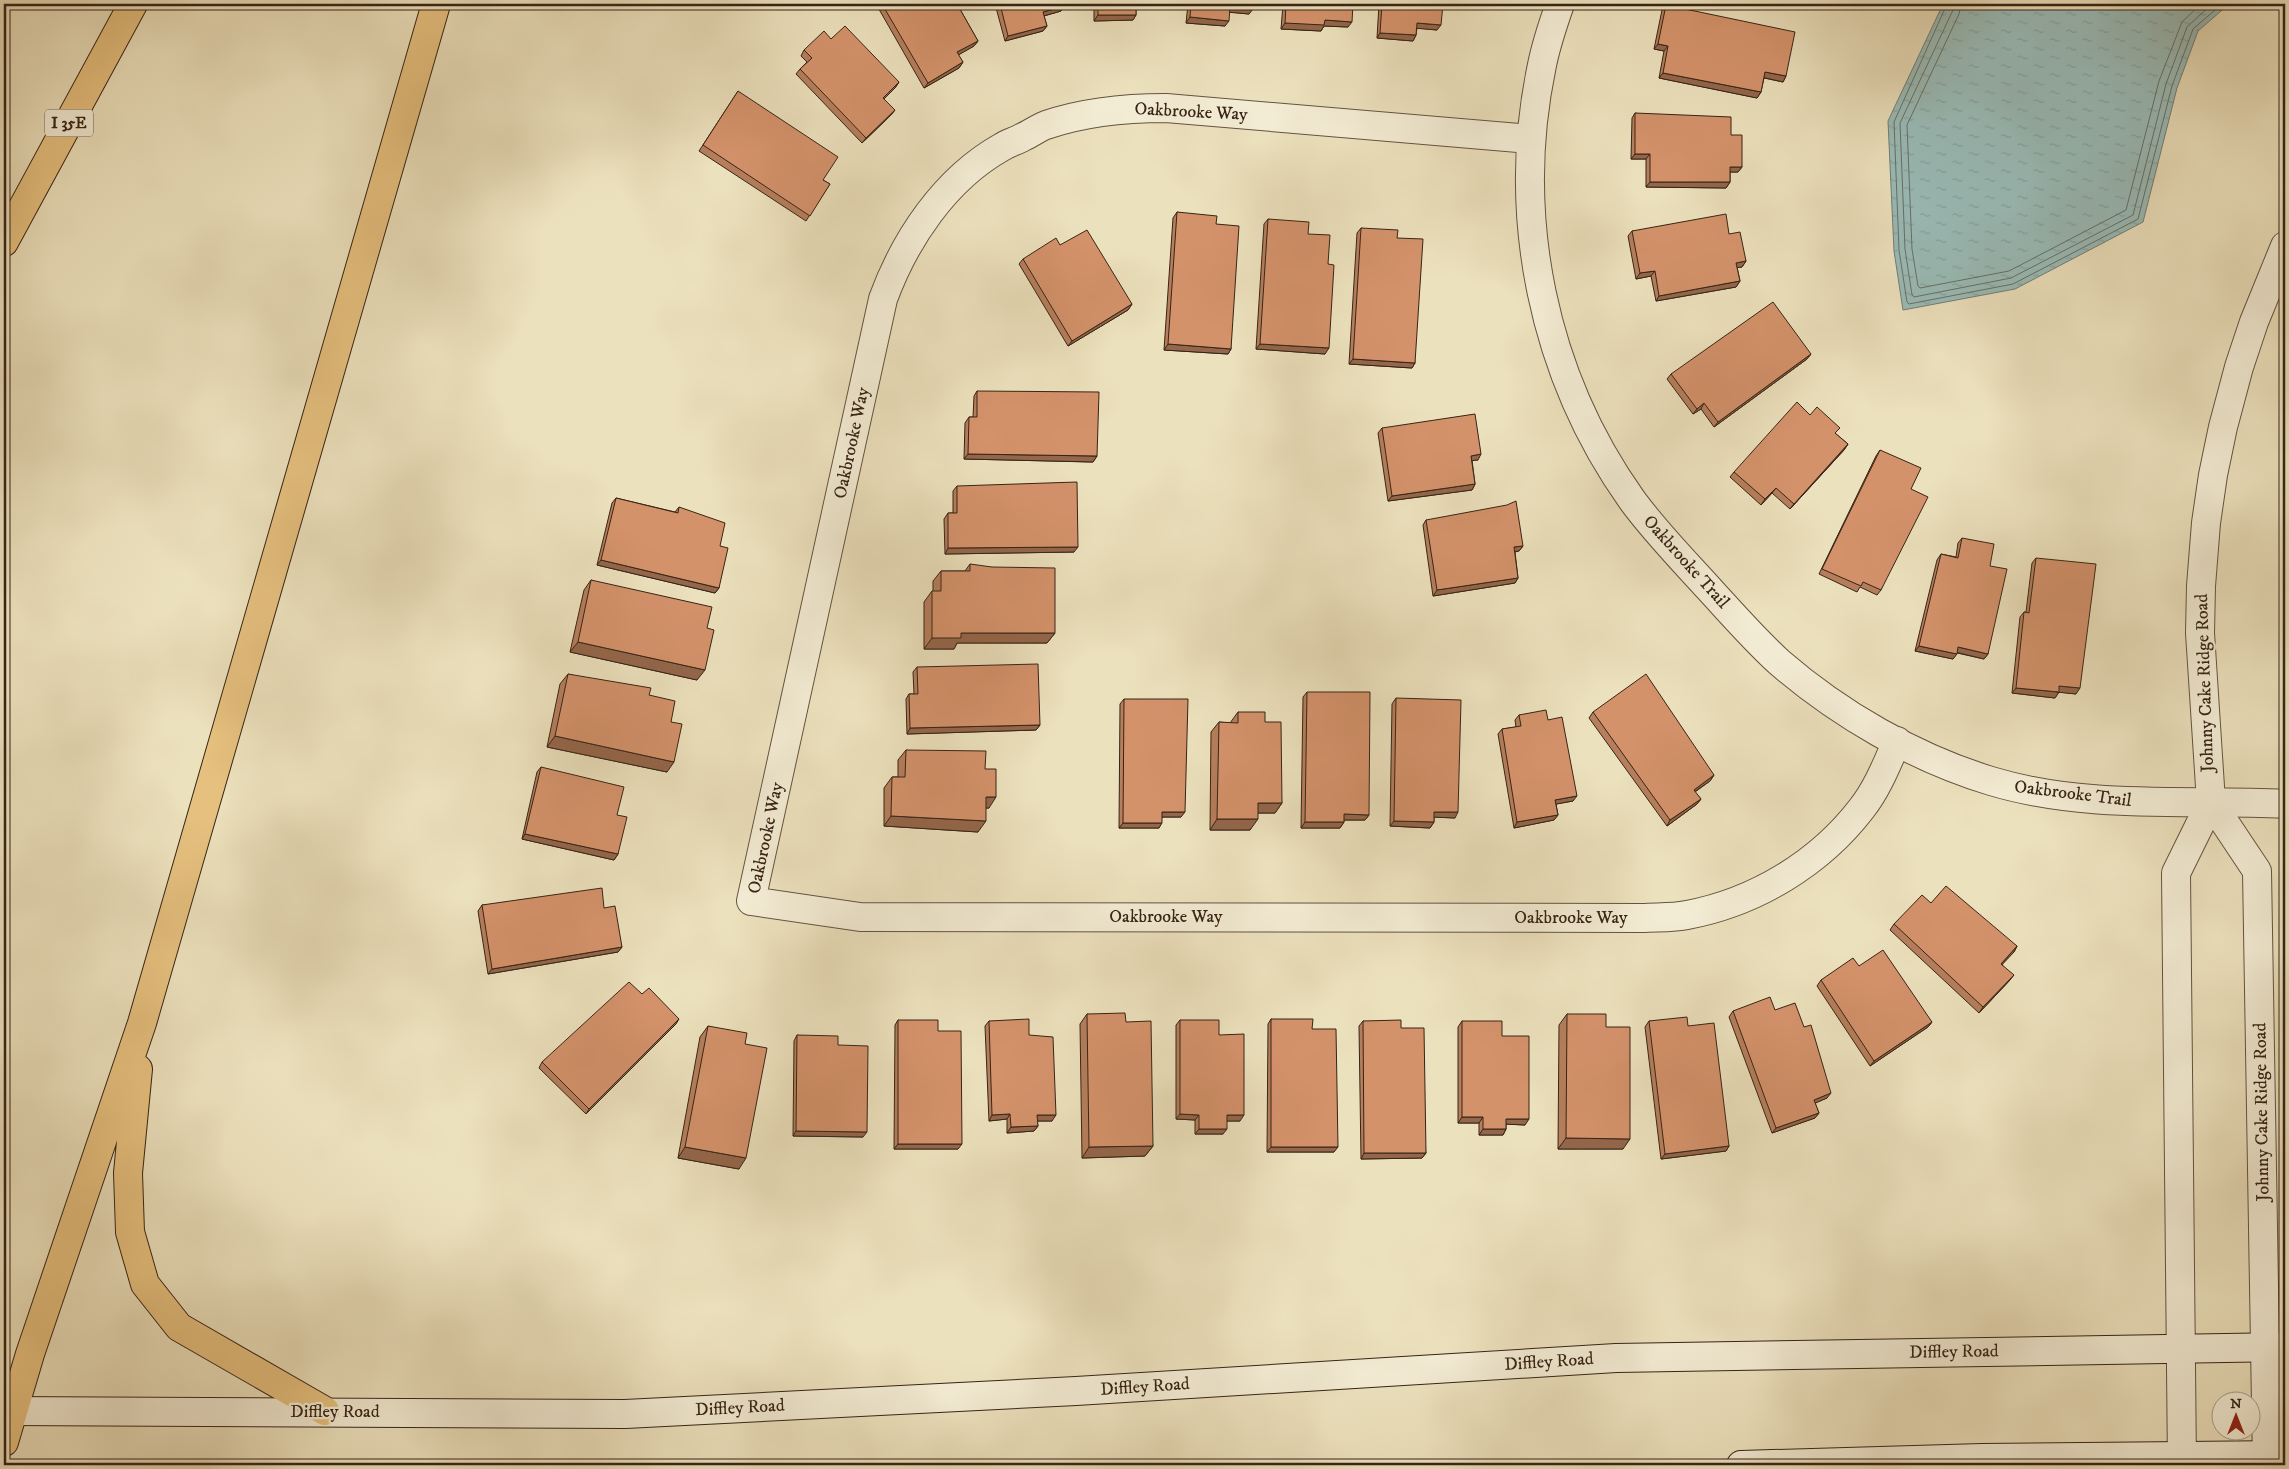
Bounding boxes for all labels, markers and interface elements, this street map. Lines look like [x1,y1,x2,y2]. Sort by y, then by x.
street label: Oakbrooke Way [1134,98,1249,126]
road number: I 35E [45,110,93,136]
street label: Oakbrooke Way [829,385,875,501]
street label: Oakbrooke Trail [1638,511,1734,614]
street label: Johnny Cake Ridge Road [2191,593,2219,775]
street label: Oakbrooke Trail [2013,776,2133,812]
street label: Oakbrooke Way [743,780,789,896]
street label: Oakbrooke Way [1109,906,1223,928]
street label: Oakbrooke Way [1514,907,1628,929]
street label: Johnny Cake Ridge Road [2249,1022,2275,1204]
street label: Diffley Road [1909,1340,1999,1364]
street label: Diffley Road [1504,1348,1594,1376]
street label: Diffley Road [1100,1373,1190,1401]
north arrow [2212,1392,2262,1442]
street label: Diffley Road [695,1395,785,1421]
text: N [2230,1395,2242,1413]
street label: Diffley Road [290,1401,380,1423]

